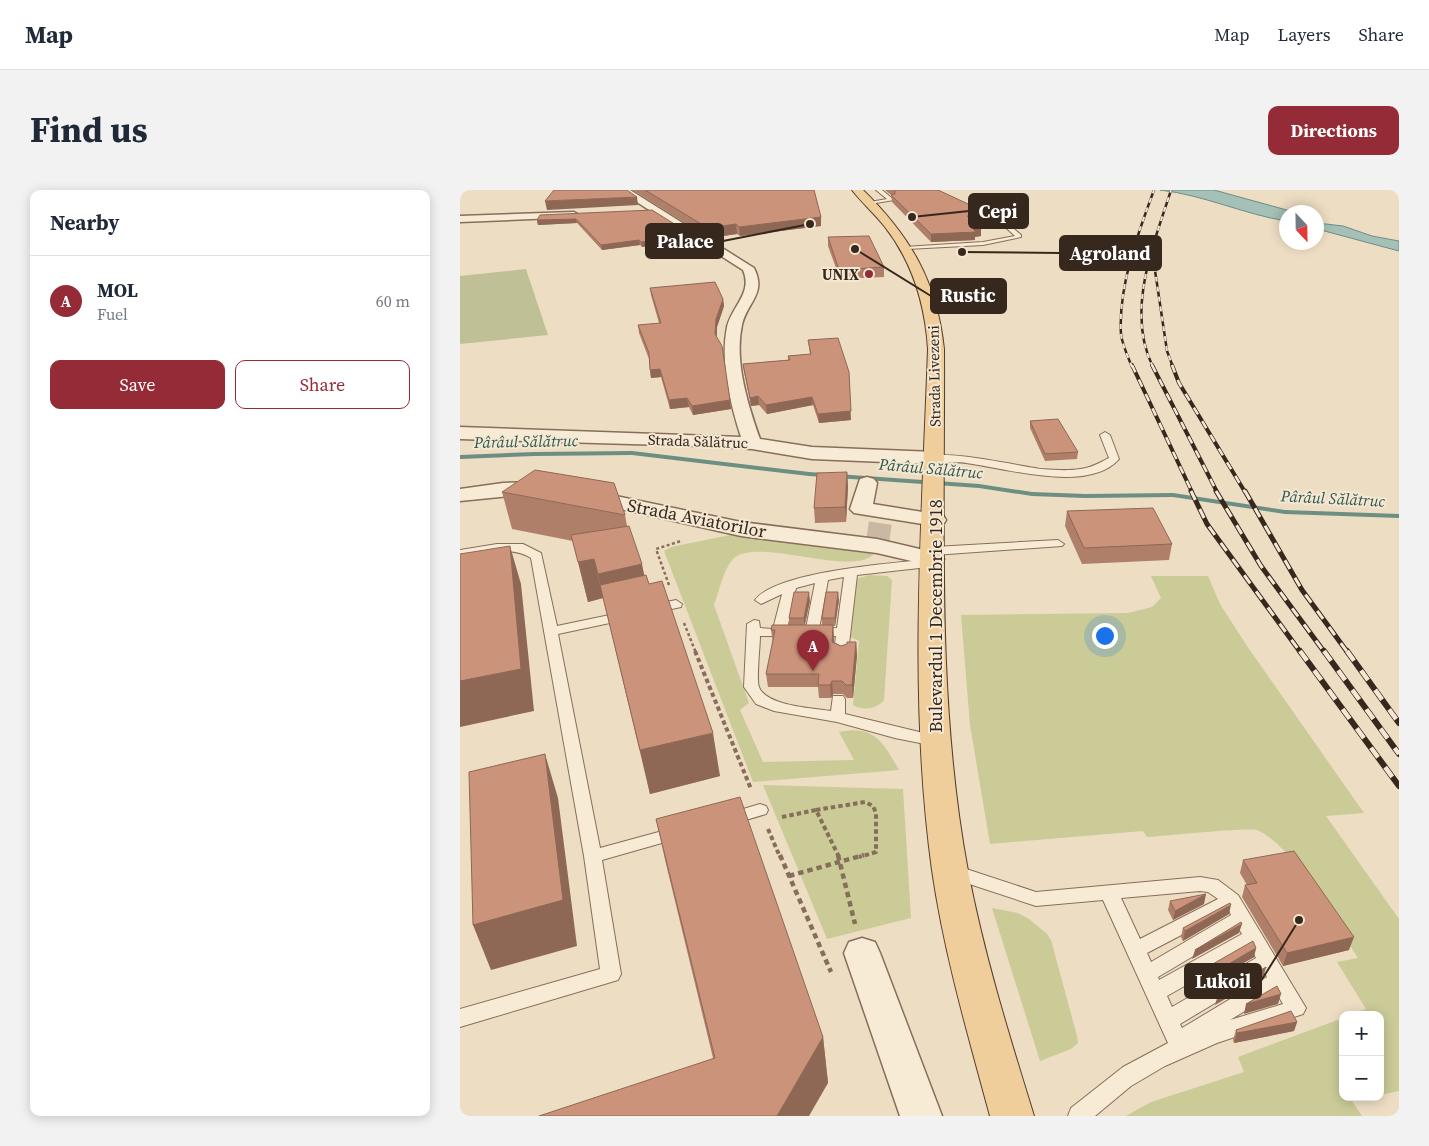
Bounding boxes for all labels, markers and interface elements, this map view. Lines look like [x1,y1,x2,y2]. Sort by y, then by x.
text: Map [25,18,73,51]
text: Map [1214,22,1249,47]
text: Layers [1277,22,1330,47]
text: Share [1358,22,1404,47]
text: Find us [30,106,148,154]
button: Directions [1268,106,1399,155]
callout: Cepi [969,194,1028,228]
text: Cepi [978,198,1018,224]
north arrow [1279,205,1324,250]
text: Nearby [50,208,120,237]
callout: Palace [646,224,723,258]
text: Palace [657,228,714,254]
callout: Agroland [1060,236,1161,270]
text: Agroland [1069,240,1151,266]
place label: UNIX [822,264,859,285]
marker: UNIX [863,268,875,280]
text: MOL [97,277,138,303]
callout: Rustic [931,279,1006,313]
text: Rustic [940,282,996,308]
text: A [61,290,71,312]
text: 60 m [376,290,410,312]
text: Fuel [97,303,128,325]
street label: Strada Livezeni [923,325,945,427]
button: Save [50,360,225,409]
button: Share [235,360,410,409]
water label: Pârâul Sălătruc [473,429,579,453]
street label: Strada Sălătruc [648,429,748,453]
water label: Pârâul Sălătruc [877,452,984,484]
water label: Pârâul Sălătruc [1279,484,1386,512]
street label: Strada Aviatorilor [625,492,769,544]
street label: Bulevardul 1 Decembrie 1918 [923,499,948,733]
your location [1092,623,1118,649]
pin: A [797,630,829,671]
callout: Lukoil [1185,964,1261,998]
text: Lukoil [1195,968,1251,994]
map controls [1339,1011,1384,1101]
button: + [1339,1011,1384,1056]
button: − [1339,1056,1384,1101]

